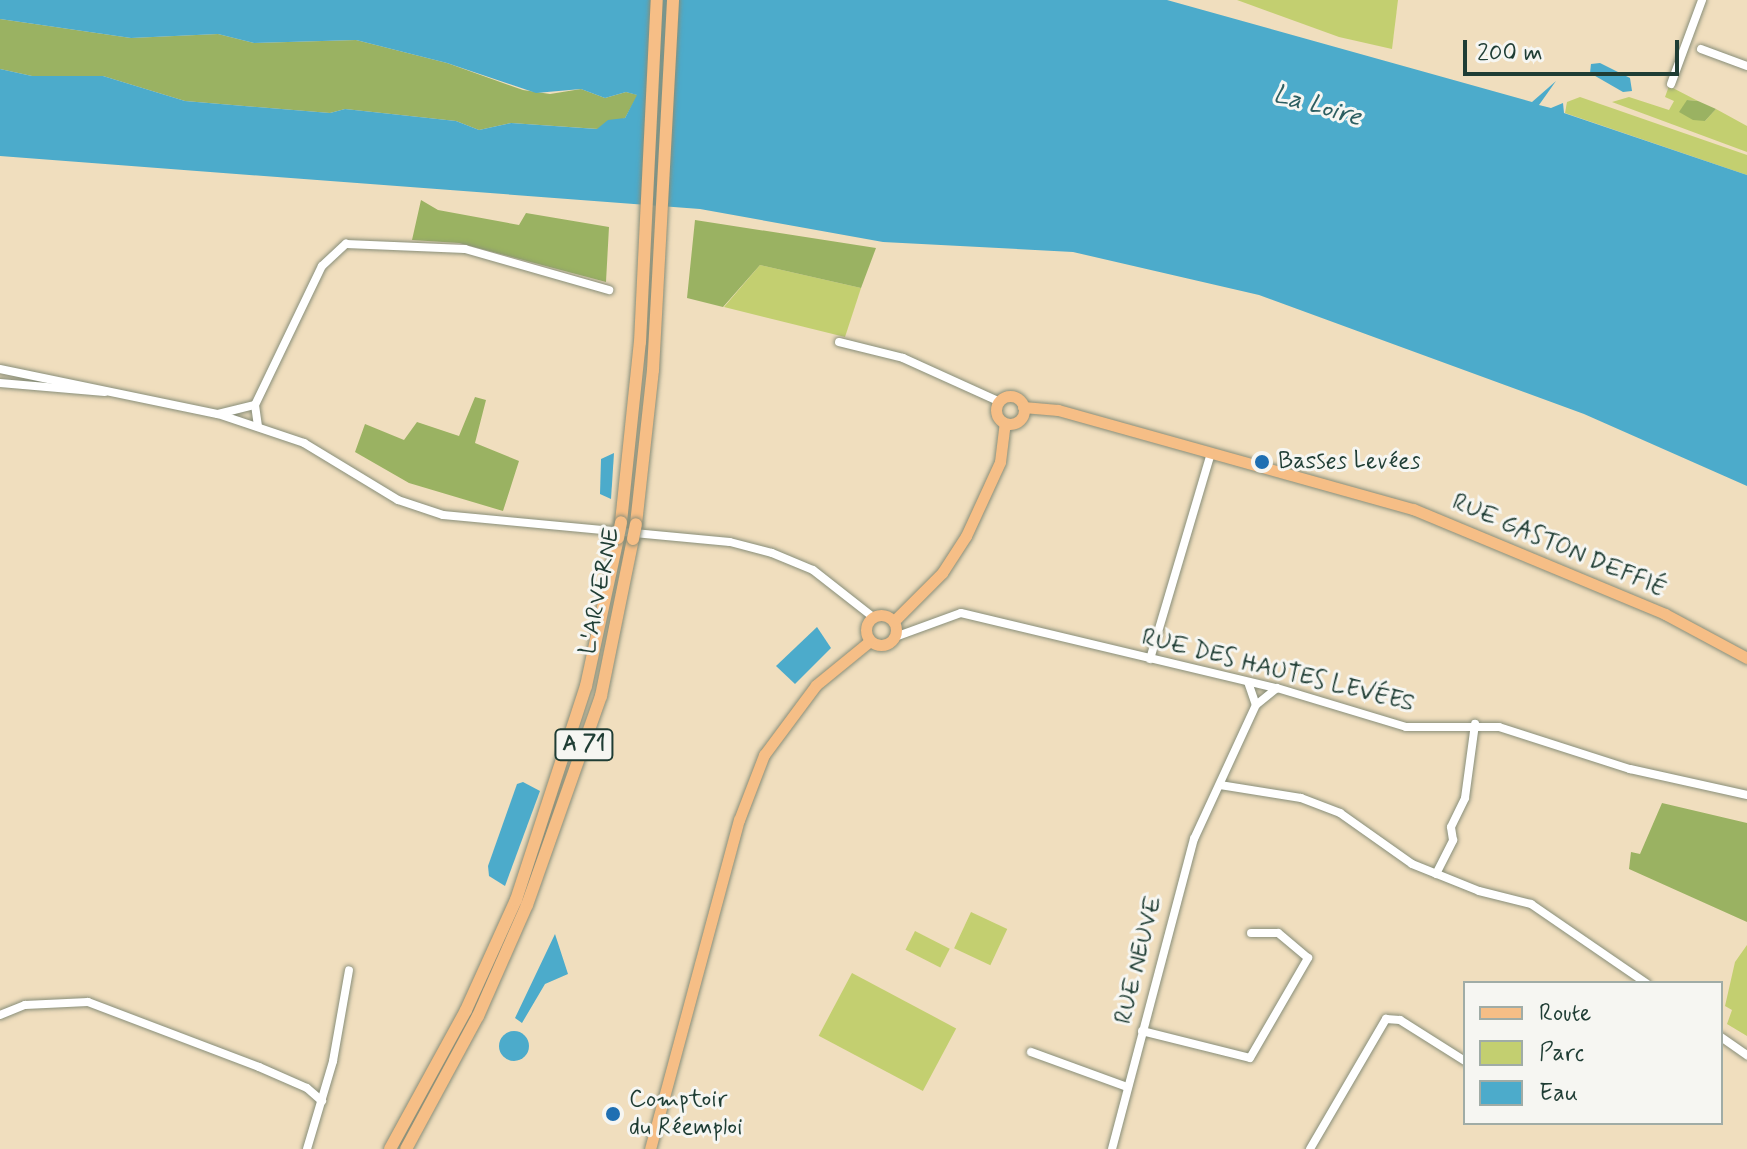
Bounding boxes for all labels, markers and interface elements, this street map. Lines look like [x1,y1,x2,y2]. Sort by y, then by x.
scale bar [1467,24,1683,74]
text: 200 m [1477,38,1543,69]
water label: La Loire [1269,79,1365,135]
place label: Basses Levées [1278,448,1425,476]
marker: Basses Levées [1253,453,1271,471]
street label: RUE GASTON DEFFIÉ [1445,487,1673,605]
street label: L'ARVERNE [574,525,626,657]
street label: RUE DES HAUTES LEVÉES [1137,623,1419,719]
road number: A 71 [554,727,614,763]
street label: RUE NEUVE [1110,895,1168,1025]
legend [1463,981,1723,1125]
text: Route [1539,998,1591,1029]
text: Parc [1539,1038,1584,1069]
text: Eau [1539,1078,1578,1109]
place label: Comptoir du Réemploi [629,1086,743,1142]
marker: Comptoir du Réemploi [604,1105,622,1123]

